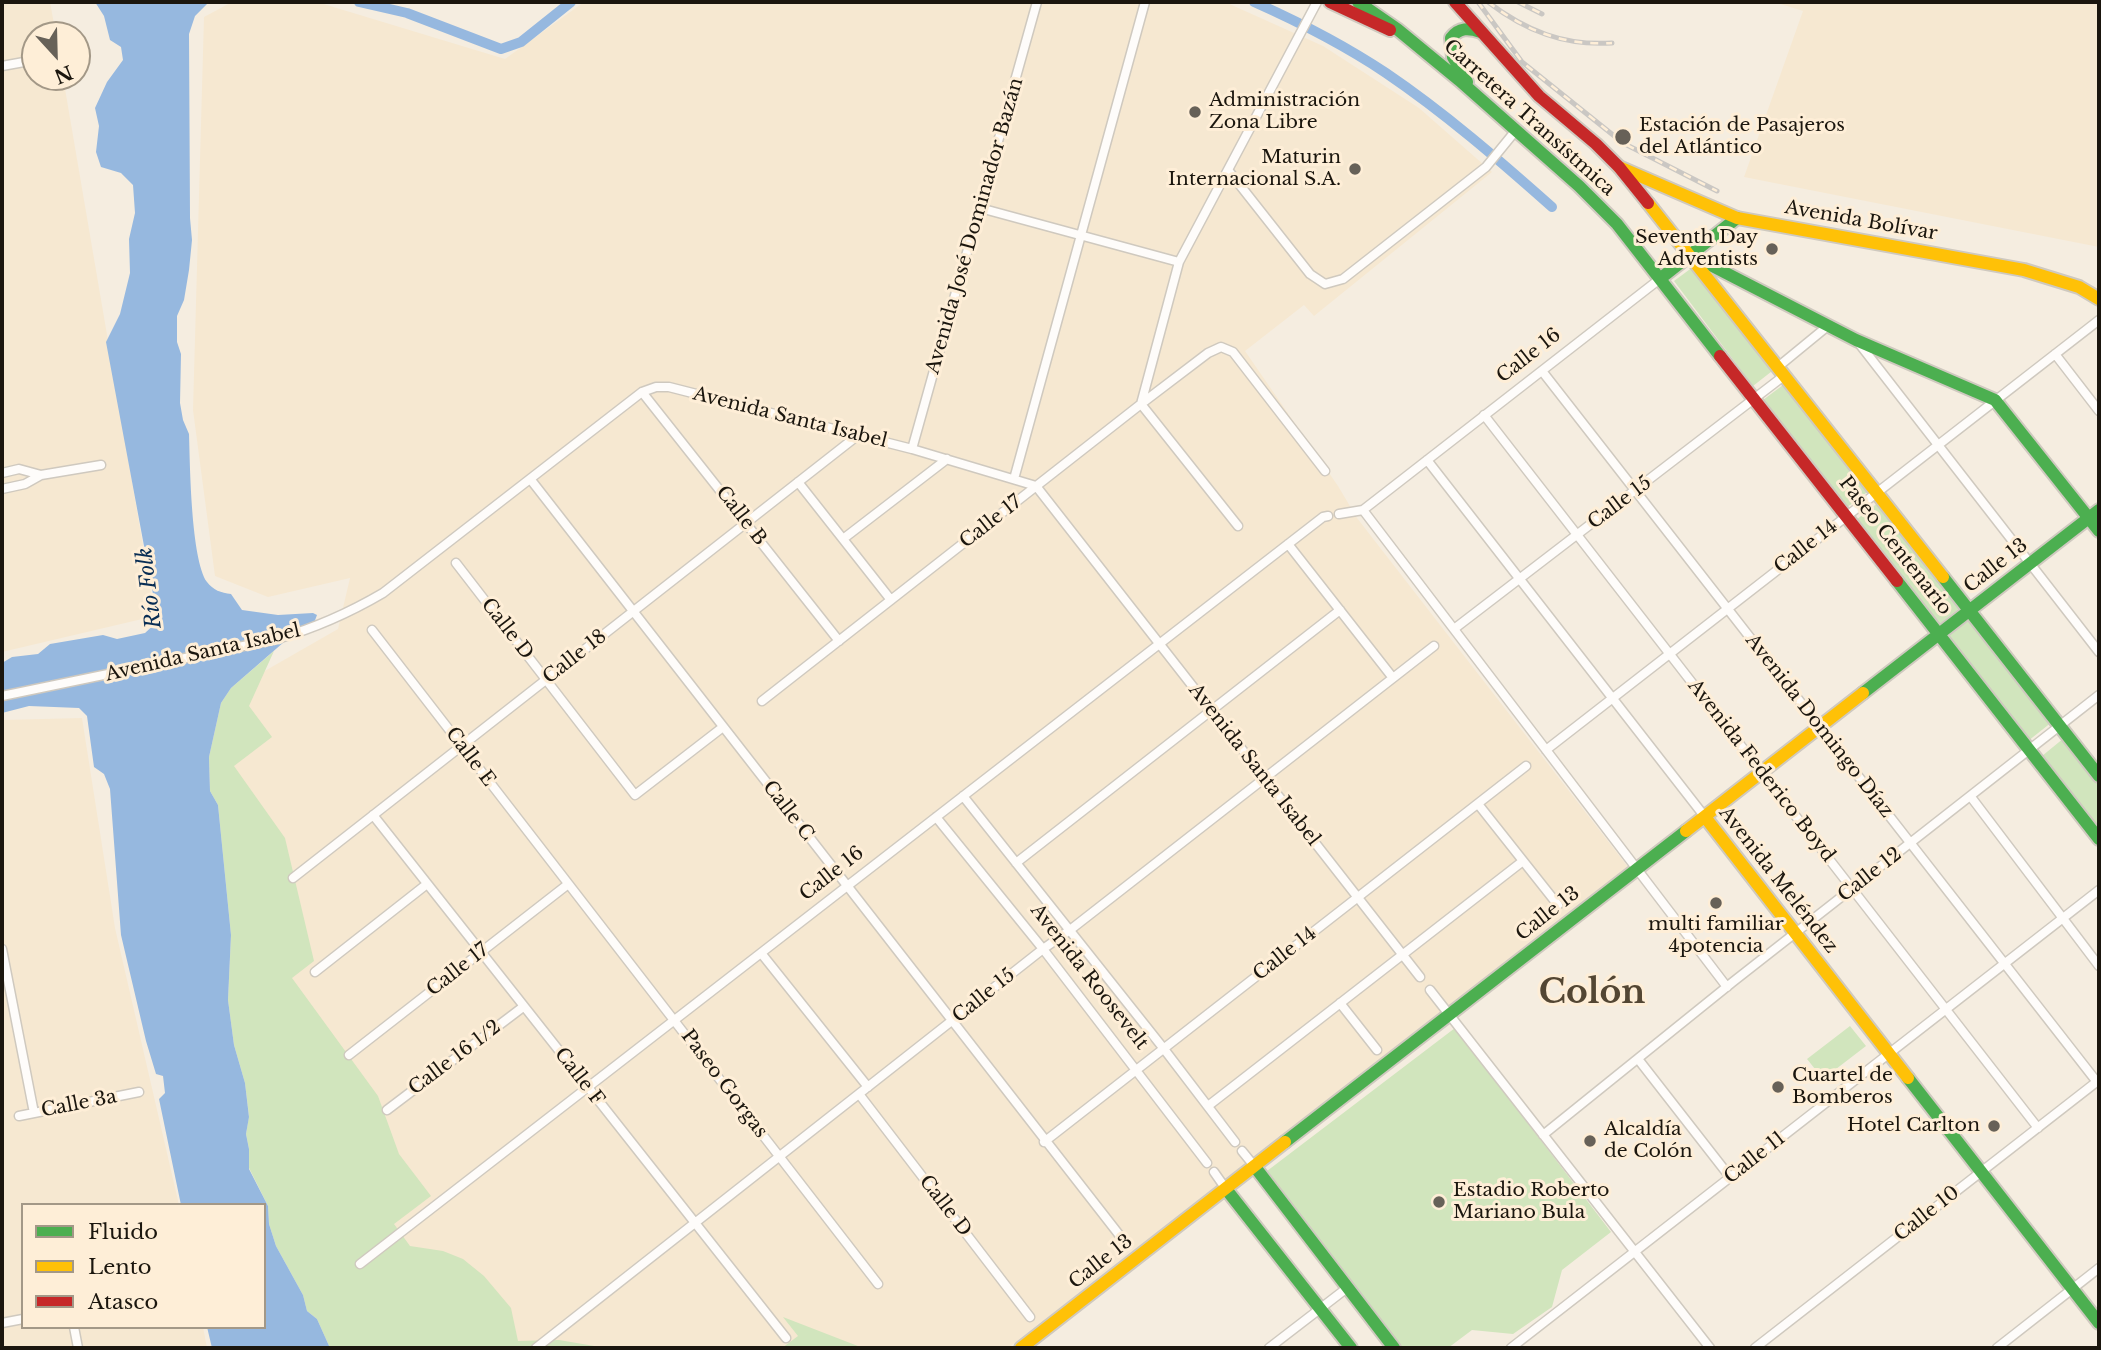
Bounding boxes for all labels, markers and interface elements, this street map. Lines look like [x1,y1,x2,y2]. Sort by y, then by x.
north arrow [21,21,91,91]
street label: Carretera Transístmica [1439,35,1619,201]
text: N [51,60,76,88]
street label: Avenida José Dominador Bazán [922,75,1028,377]
place label: Administración Zona Libre [1209,90,1360,134]
marker: Administración Zona Libre [1187,104,1203,120]
place label: Estación de Pasajeros del Atlántico [1639,115,1845,159]
marker: Estación de Pasajeros del Atlántico [1613,127,1633,147]
place label: Maturin Internacional S.A. [1168,147,1341,191]
marker: Maturin Internacional S.A. [1347,161,1363,177]
street label: Avenida Bolívar [1783,196,1939,246]
place label: Seventh Day Adventists [1635,227,1758,271]
marker: Seventh Day Adventists [1764,241,1780,257]
street label: Calle 16 [1492,324,1566,388]
street label: Avenida Santa Isabel [690,383,890,453]
street label: Calle 15 [1584,472,1656,534]
street label: Paseo Centenario [1834,472,1956,620]
street label: Calle B [711,482,771,550]
street label: Calle 17 [955,491,1027,553]
street label: Calle 14 [1770,515,1842,579]
street label: Calle 13 [1960,534,2032,598]
water label: Río Folk [133,546,167,630]
street label: Calle D [476,594,538,664]
street label: Avenida Santa Isabel [103,619,303,687]
street label: Calle 18 [539,625,611,689]
street label: Avenida Domingo Díaz [1740,630,1898,822]
street label: Avenida Federico Boyd [1683,675,1839,867]
street label: Avenida Santa Isabel [1184,679,1324,851]
street label: Calle E [440,723,500,791]
street label: Calle C [758,777,818,845]
street label: Avenida Meléndez [1714,802,1842,958]
street label: Calle 16 [795,842,869,906]
street label: Calle 12 [1834,843,1906,907]
street label: Calle 13 [1512,882,1584,946]
marker: multi familiar 4potencia [1708,895,1724,911]
street label: Avenida Roosevelt [1025,900,1153,1054]
place label: multi familiar 4potencia [1648,914,1784,958]
street label: Calle 14 [1249,922,1321,986]
street label: Calle 17 [422,939,494,1001]
street label: Calle 15 [948,964,1020,1028]
district label: Colón [1539,974,1645,1014]
street label: Calle 16 1/2 [404,1016,506,1100]
street label: Paseo Gorgas [676,1026,772,1142]
street label: Calle F [549,1044,609,1110]
place label: Cuartel de Bomberos [1792,1065,1893,1109]
marker: Cuartel de Bomberos [1770,1079,1786,1095]
street label: Calle 3a [39,1085,119,1123]
place label: Hotel Carlton [1847,1115,1980,1137]
marker: Hotel Carlton [1986,1118,2002,1134]
place label: Alcaldía de Colón [1604,1119,1693,1163]
street label: Calle 11 [1720,1127,1790,1189]
marker: Alcaldía de Colón [1582,1133,1598,1149]
street label: Calle D [914,1171,976,1241]
place label: Estadio Roberto Mariano Bula [1453,1180,1610,1224]
street label: Calle 10 [1890,1181,1964,1247]
marker: Estadio Roberto Mariano Bula [1431,1194,1447,1210]
legend [21,1203,266,1329]
text: Fluido [88,1219,158,1245]
street label: Calle 13 [1065,1230,1137,1294]
text: Lento [88,1254,151,1280]
text: Atasco [88,1289,158,1315]

